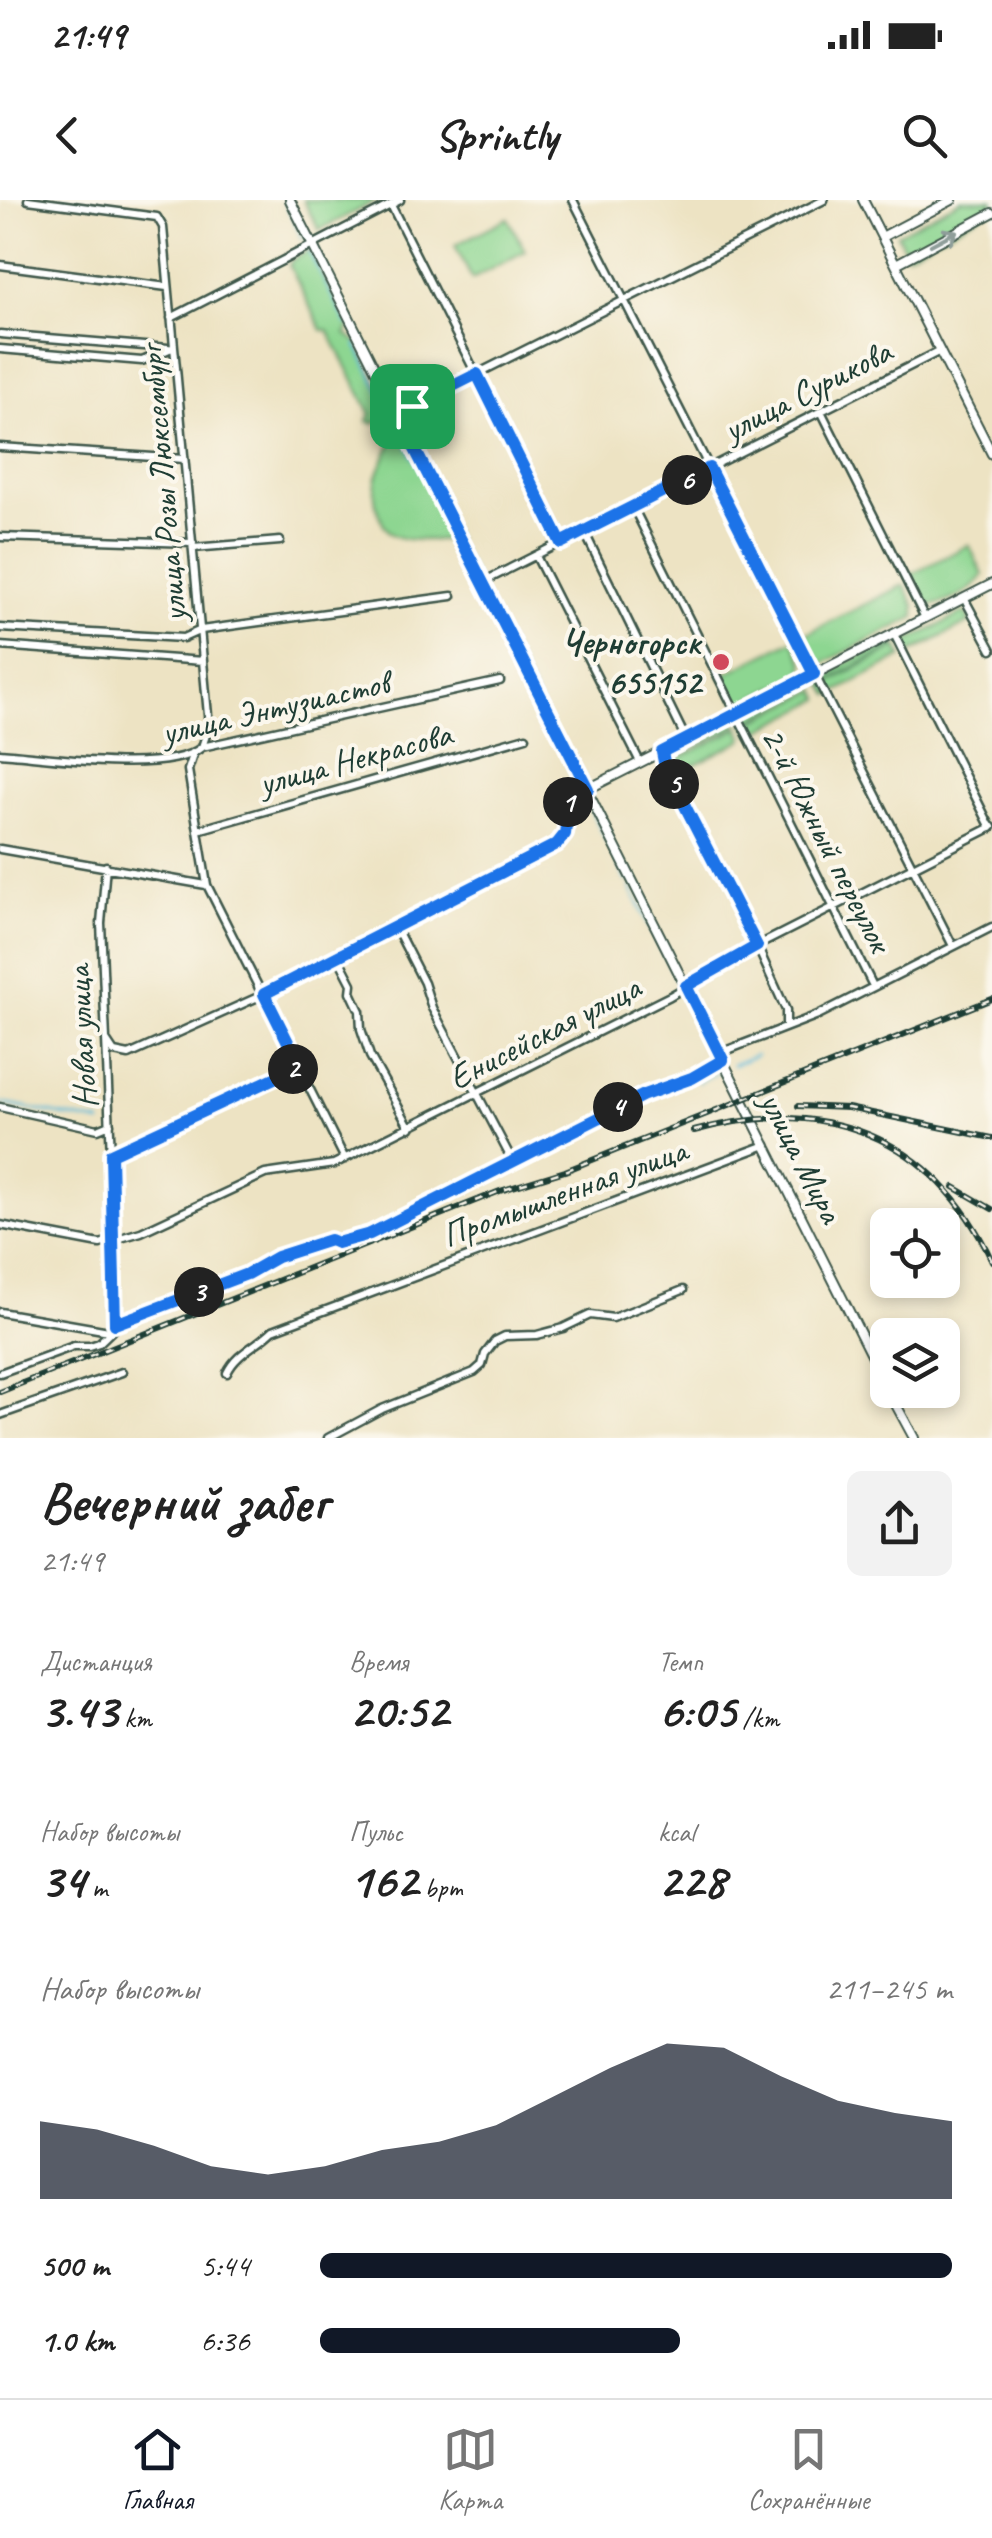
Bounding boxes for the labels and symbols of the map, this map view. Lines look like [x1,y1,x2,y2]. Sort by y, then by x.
one-way arrow [928,228,958,247]
street label: улица Сурикова [714,328,901,453]
street label: улица Розы Люксембург [128,339,197,626]
pin [370,364,455,449]
pin: 6 [662,455,712,505]
place label: Черногорск 655152 [561,620,704,705]
marker: Черногорск 655152 [710,651,732,673]
street label: улица Энтузиастов [155,658,399,756]
street label: улица Некрасова [252,710,459,806]
street label: 2-й Южный переулок [750,719,904,962]
pin: 5 [649,759,699,809]
pin: 1 [543,777,593,827]
street label: Новая улица [55,962,108,1110]
street label: Енисейская улица [441,964,649,1100]
pin: 2 [268,1044,318,1094]
pin: 4 [593,1082,643,1132]
street label: улица Мира [749,1083,854,1232]
street label: Промышленная улица [436,1126,695,1258]
pin: 3 [174,1267,224,1317]

